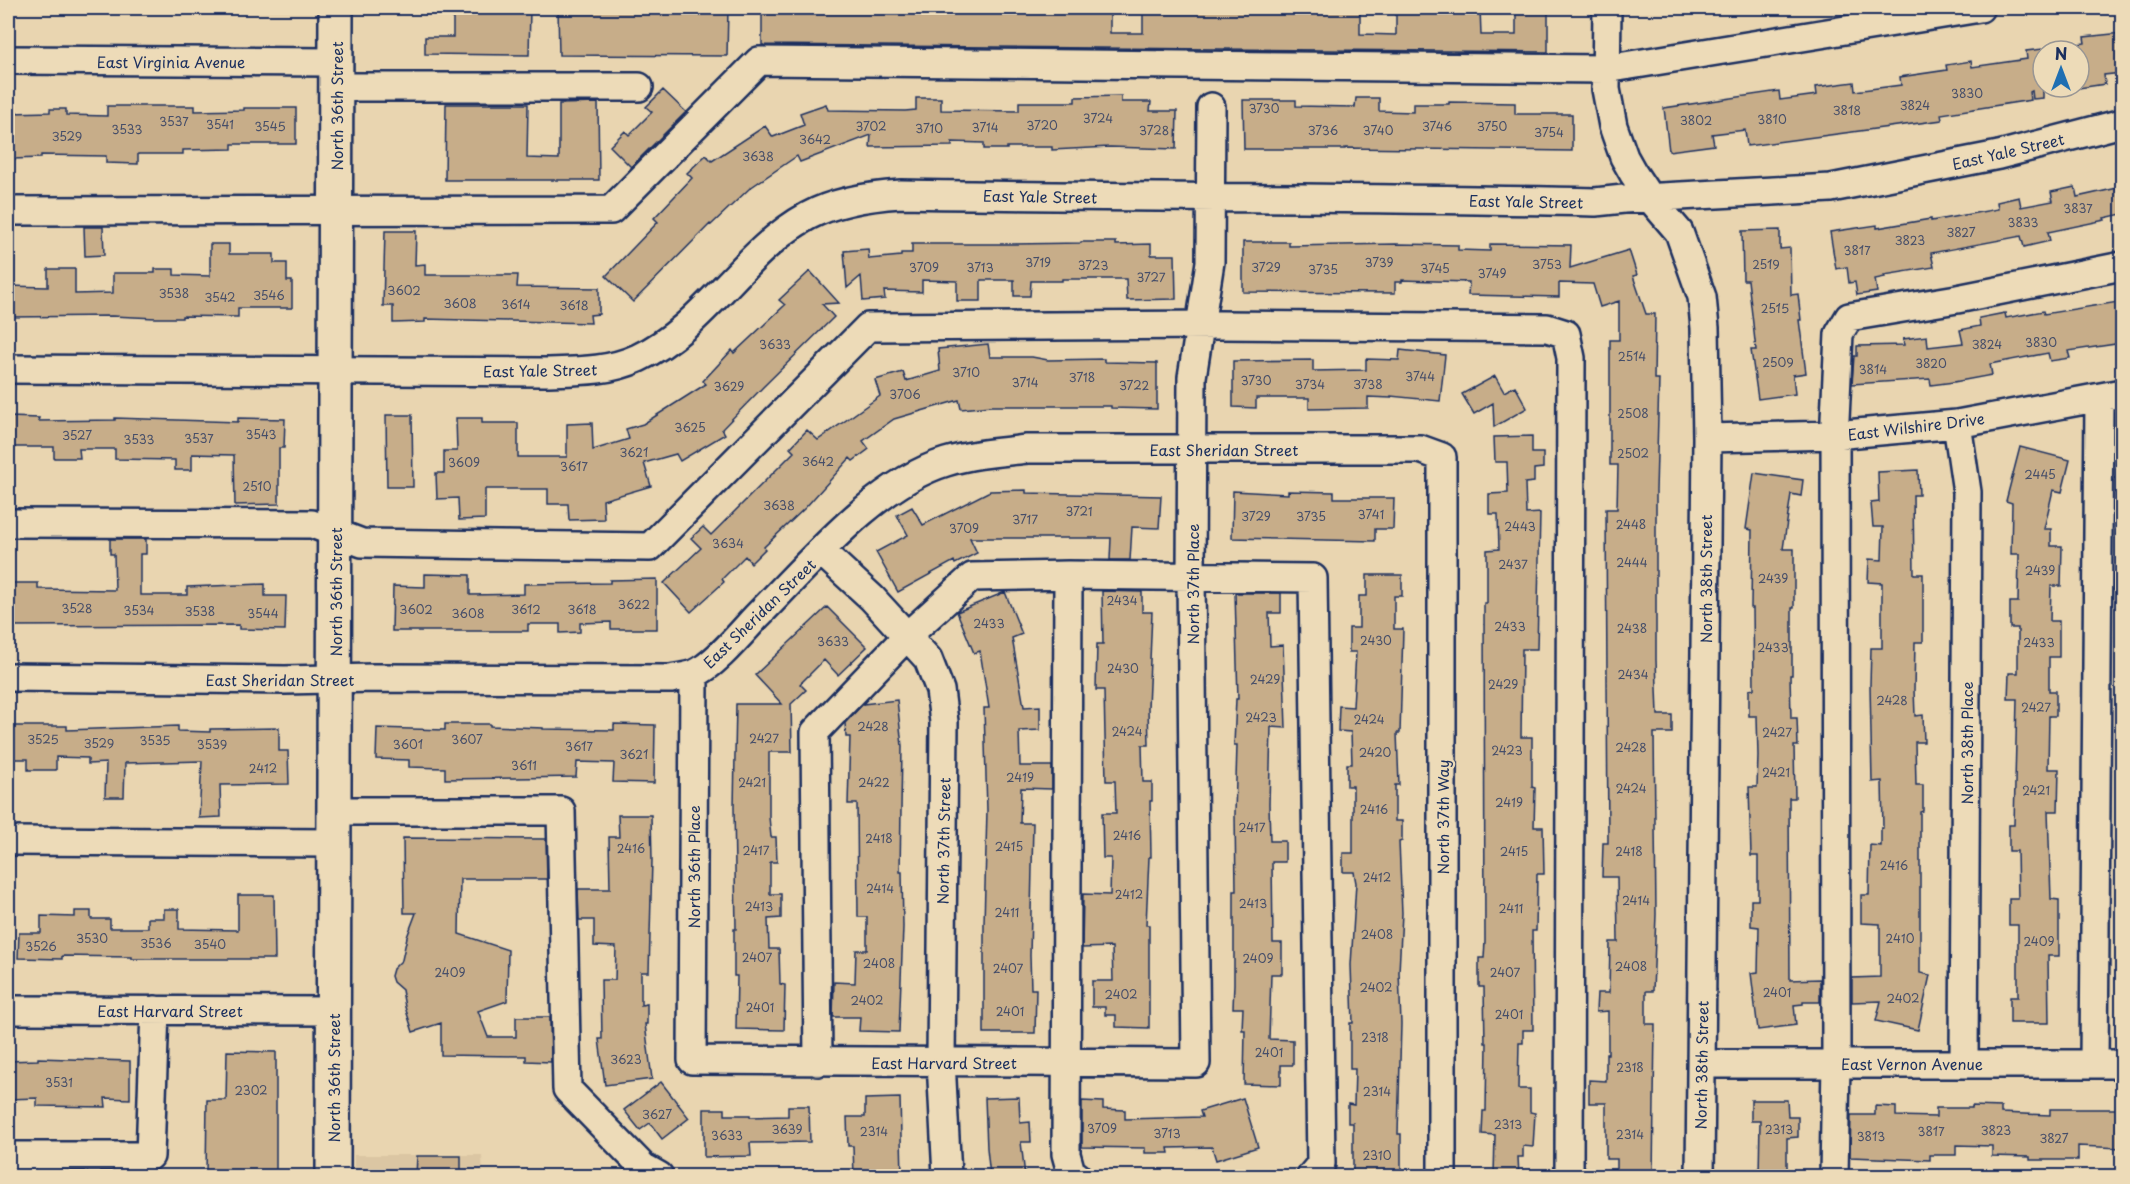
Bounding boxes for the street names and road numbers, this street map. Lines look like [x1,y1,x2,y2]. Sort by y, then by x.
street label: North 36th Street [325,41,348,171]
street label: East Virginia Avenue [97,50,245,73]
street label: East Yale Street [1950,127,2066,175]
street label: East Yale Street [983,184,1097,208]
street label: East Yale Street [1469,189,1583,213]
street label: East Yale Street [483,358,597,382]
street label: East Wilshire Drive [1846,406,1986,446]
street label: East Sheridan Street [1150,438,1298,461]
street label: North 38th Street [1694,515,1717,643]
street label: North 37th Place [1181,524,1204,644]
street label: North 36th Street [324,527,347,657]
street label: East Sheridan Street [697,553,821,673]
street label: East Sheridan Street [206,668,354,691]
street label: North 38th Place [1955,682,1978,804]
street label: North 37th Way [1431,759,1454,875]
street label: North 37th Street [930,777,956,905]
street label: North 36th Place [682,805,705,929]
street label: East Harvard Street [97,999,243,1022]
street label: North 38th Street [1688,1000,1714,1130]
street label: North 36th Street [322,1013,345,1143]
street label: East Harvard Street [871,1051,1017,1074]
street label: East Vernon Avenue [1841,1052,1983,1075]

